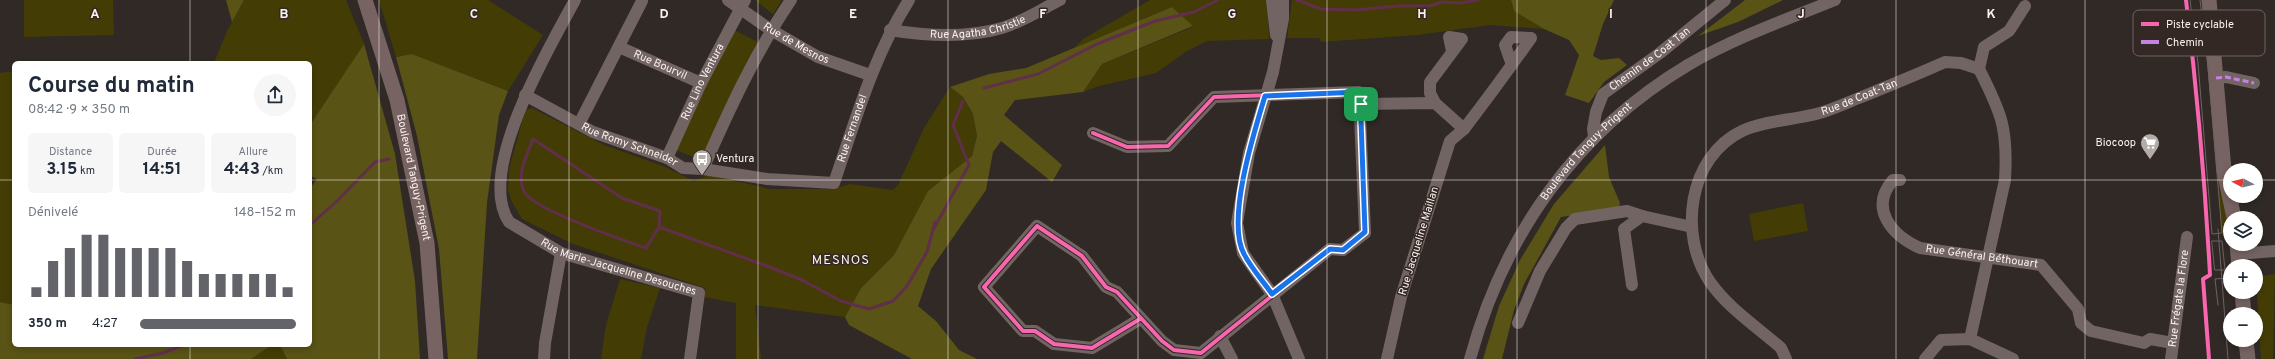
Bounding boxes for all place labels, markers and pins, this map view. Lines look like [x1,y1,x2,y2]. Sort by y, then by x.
pin [1344,87,1378,121]
supermarket icon: Biocoop [2139,132,2161,160]
place label: Biocoop [2095,136,2136,150]
bus stop icon: Ventura [691,148,713,176]
place label: Ventura [716,152,754,166]

